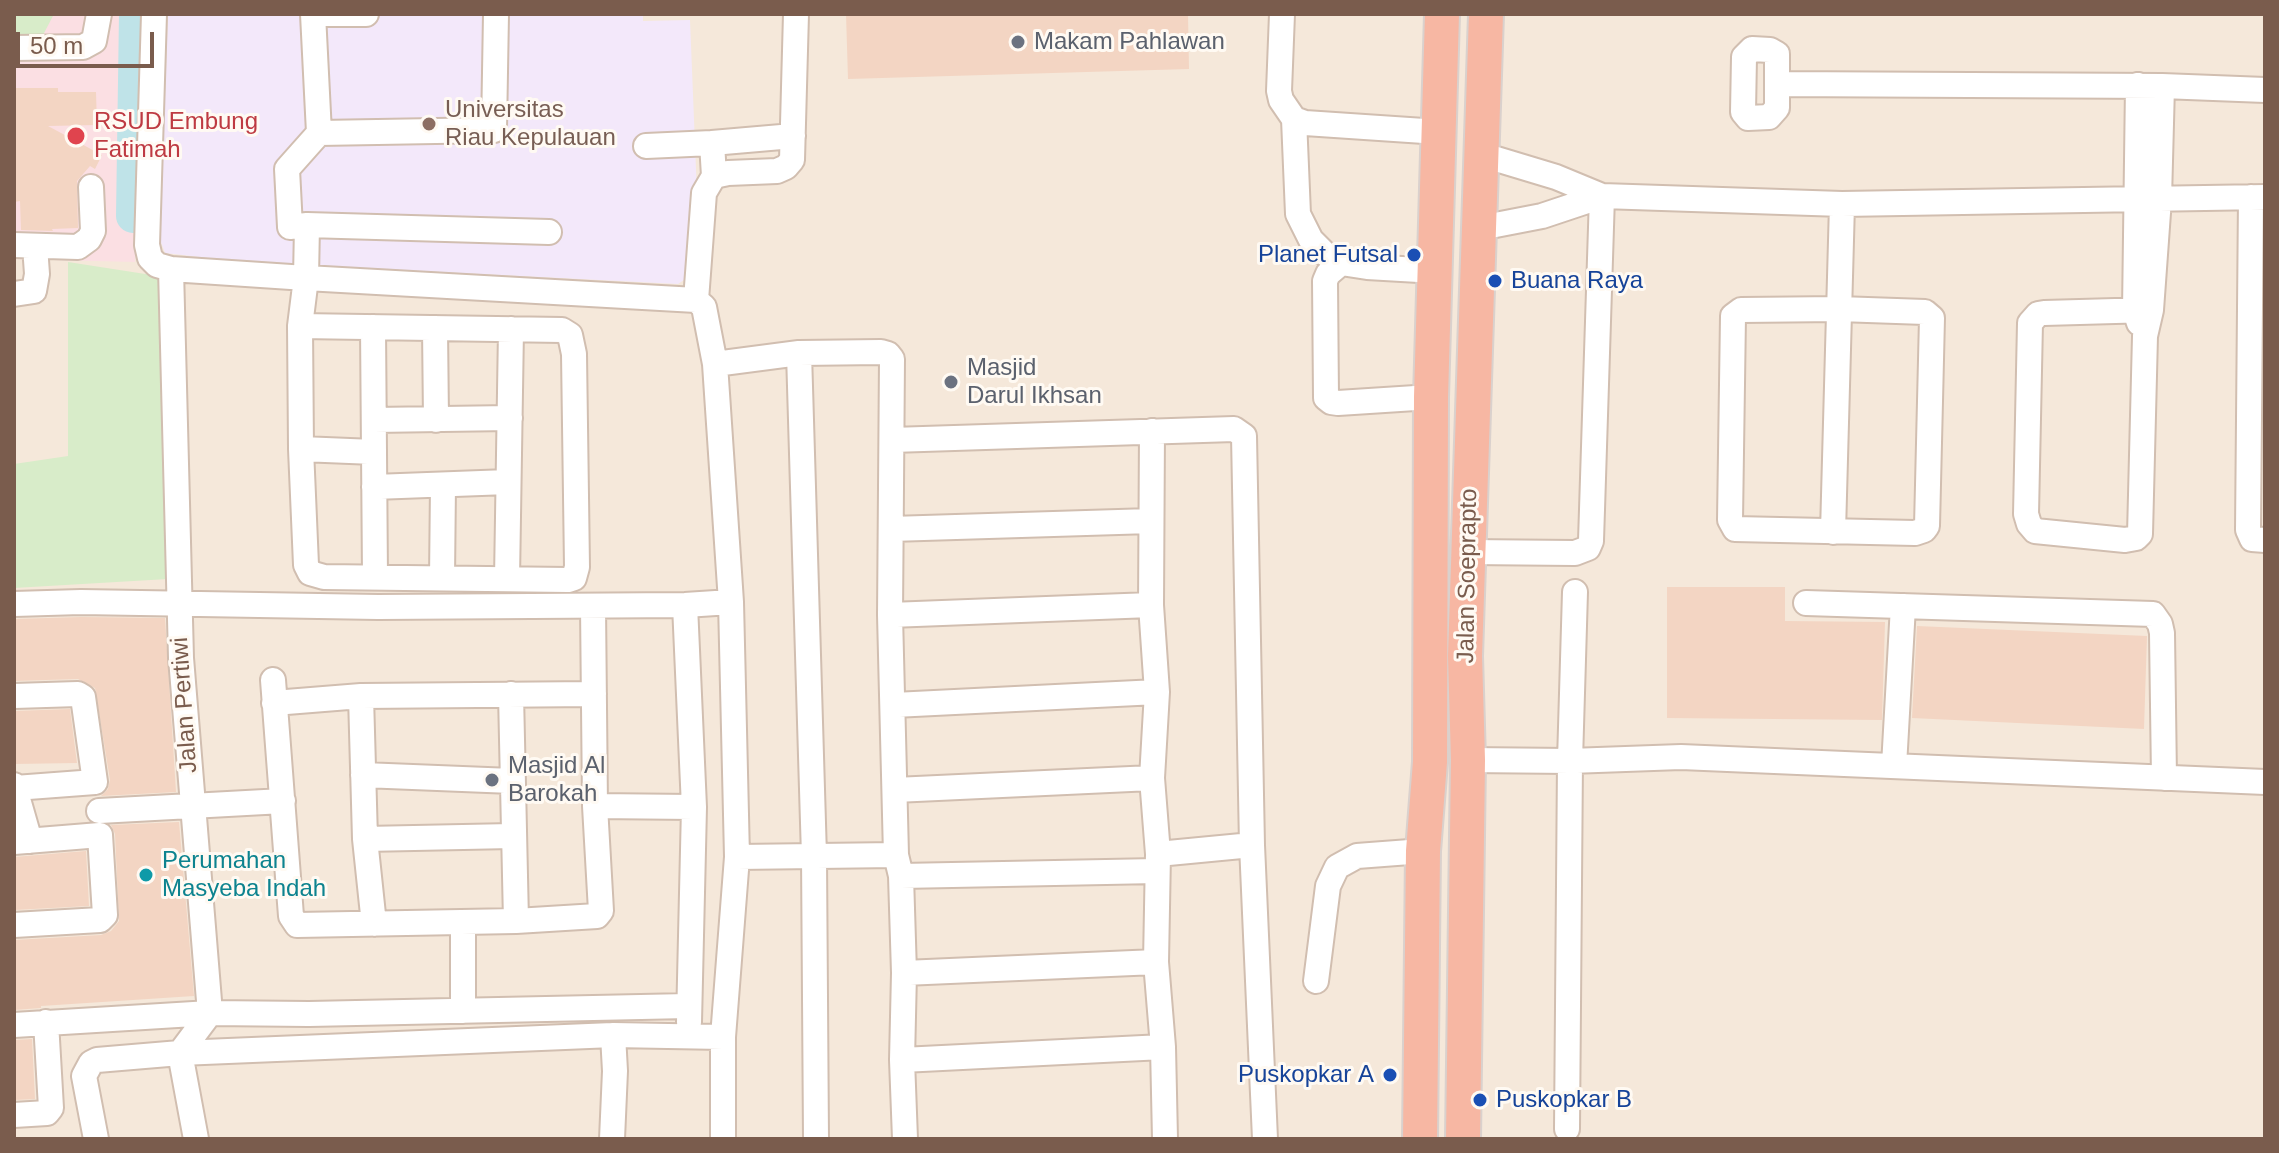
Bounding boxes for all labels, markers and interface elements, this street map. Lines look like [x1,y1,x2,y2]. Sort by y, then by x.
scale bar [20,16,158,66]
place label: Makam Pahlawan [1034,28,1225,56]
text: 50 m [30,32,83,59]
marker: Makam Pahlawan [1009,33,1027,51]
place label: Universitas Riau Kepulauan [445,96,616,152]
place label: RSUD Embung Fatimah [94,108,258,164]
marker: Universitas Riau Kepulauan [420,115,438,133]
marker: RSUD Embung Fatimah [65,125,87,147]
place label: Planet Futsal [1258,241,1398,269]
marker: Planet Futsal [1405,246,1423,264]
place label: Buana Raya [1511,267,1643,295]
marker: Buana Raya [1486,272,1504,290]
place label: Masjid Darul Ikhsan [967,354,1102,410]
marker: Masjid Darul Ikhsan [942,373,960,391]
street label: Jalan Soeprapto [1452,488,1484,664]
street label: Jalan Pertiwi [166,636,204,774]
place label: Masjid Al Barokah [508,752,605,808]
marker: Masjid Al Barokah [483,771,501,789]
place label: Perumahan Masyeba Indah [162,847,326,903]
marker: Perumahan Masyeba Indah [137,866,155,884]
place label: Puskopkar A [1238,1061,1374,1089]
marker: Puskopkar A [1381,1066,1399,1084]
place label: Puskopkar B [1496,1086,1632,1114]
marker: Puskopkar B [1471,1091,1489,1109]

